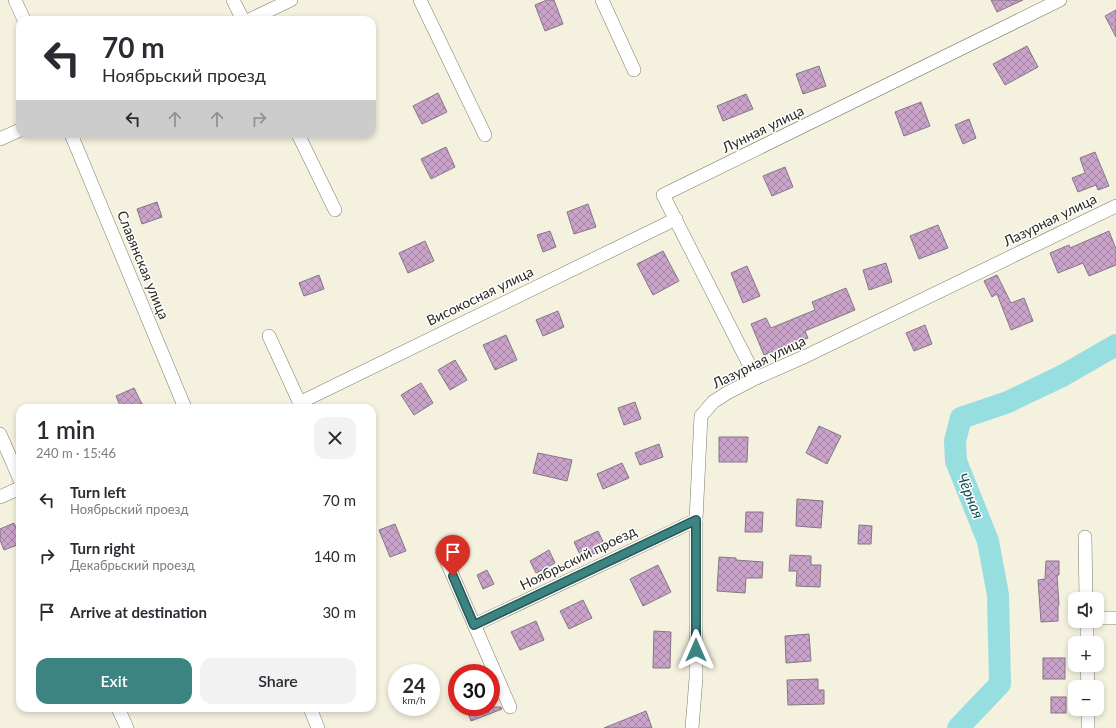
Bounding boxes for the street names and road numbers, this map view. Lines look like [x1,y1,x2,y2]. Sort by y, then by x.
street label: Лунная улица [718,101,806,156]
street label: Лазурная улица [999,190,1099,250]
street label: Славянская улица [114,208,173,322]
street label: Високосная улица [424,262,536,329]
street label: Лазурная улица [708,332,808,392]
street label: Ноябрьский проезд [517,522,639,593]

